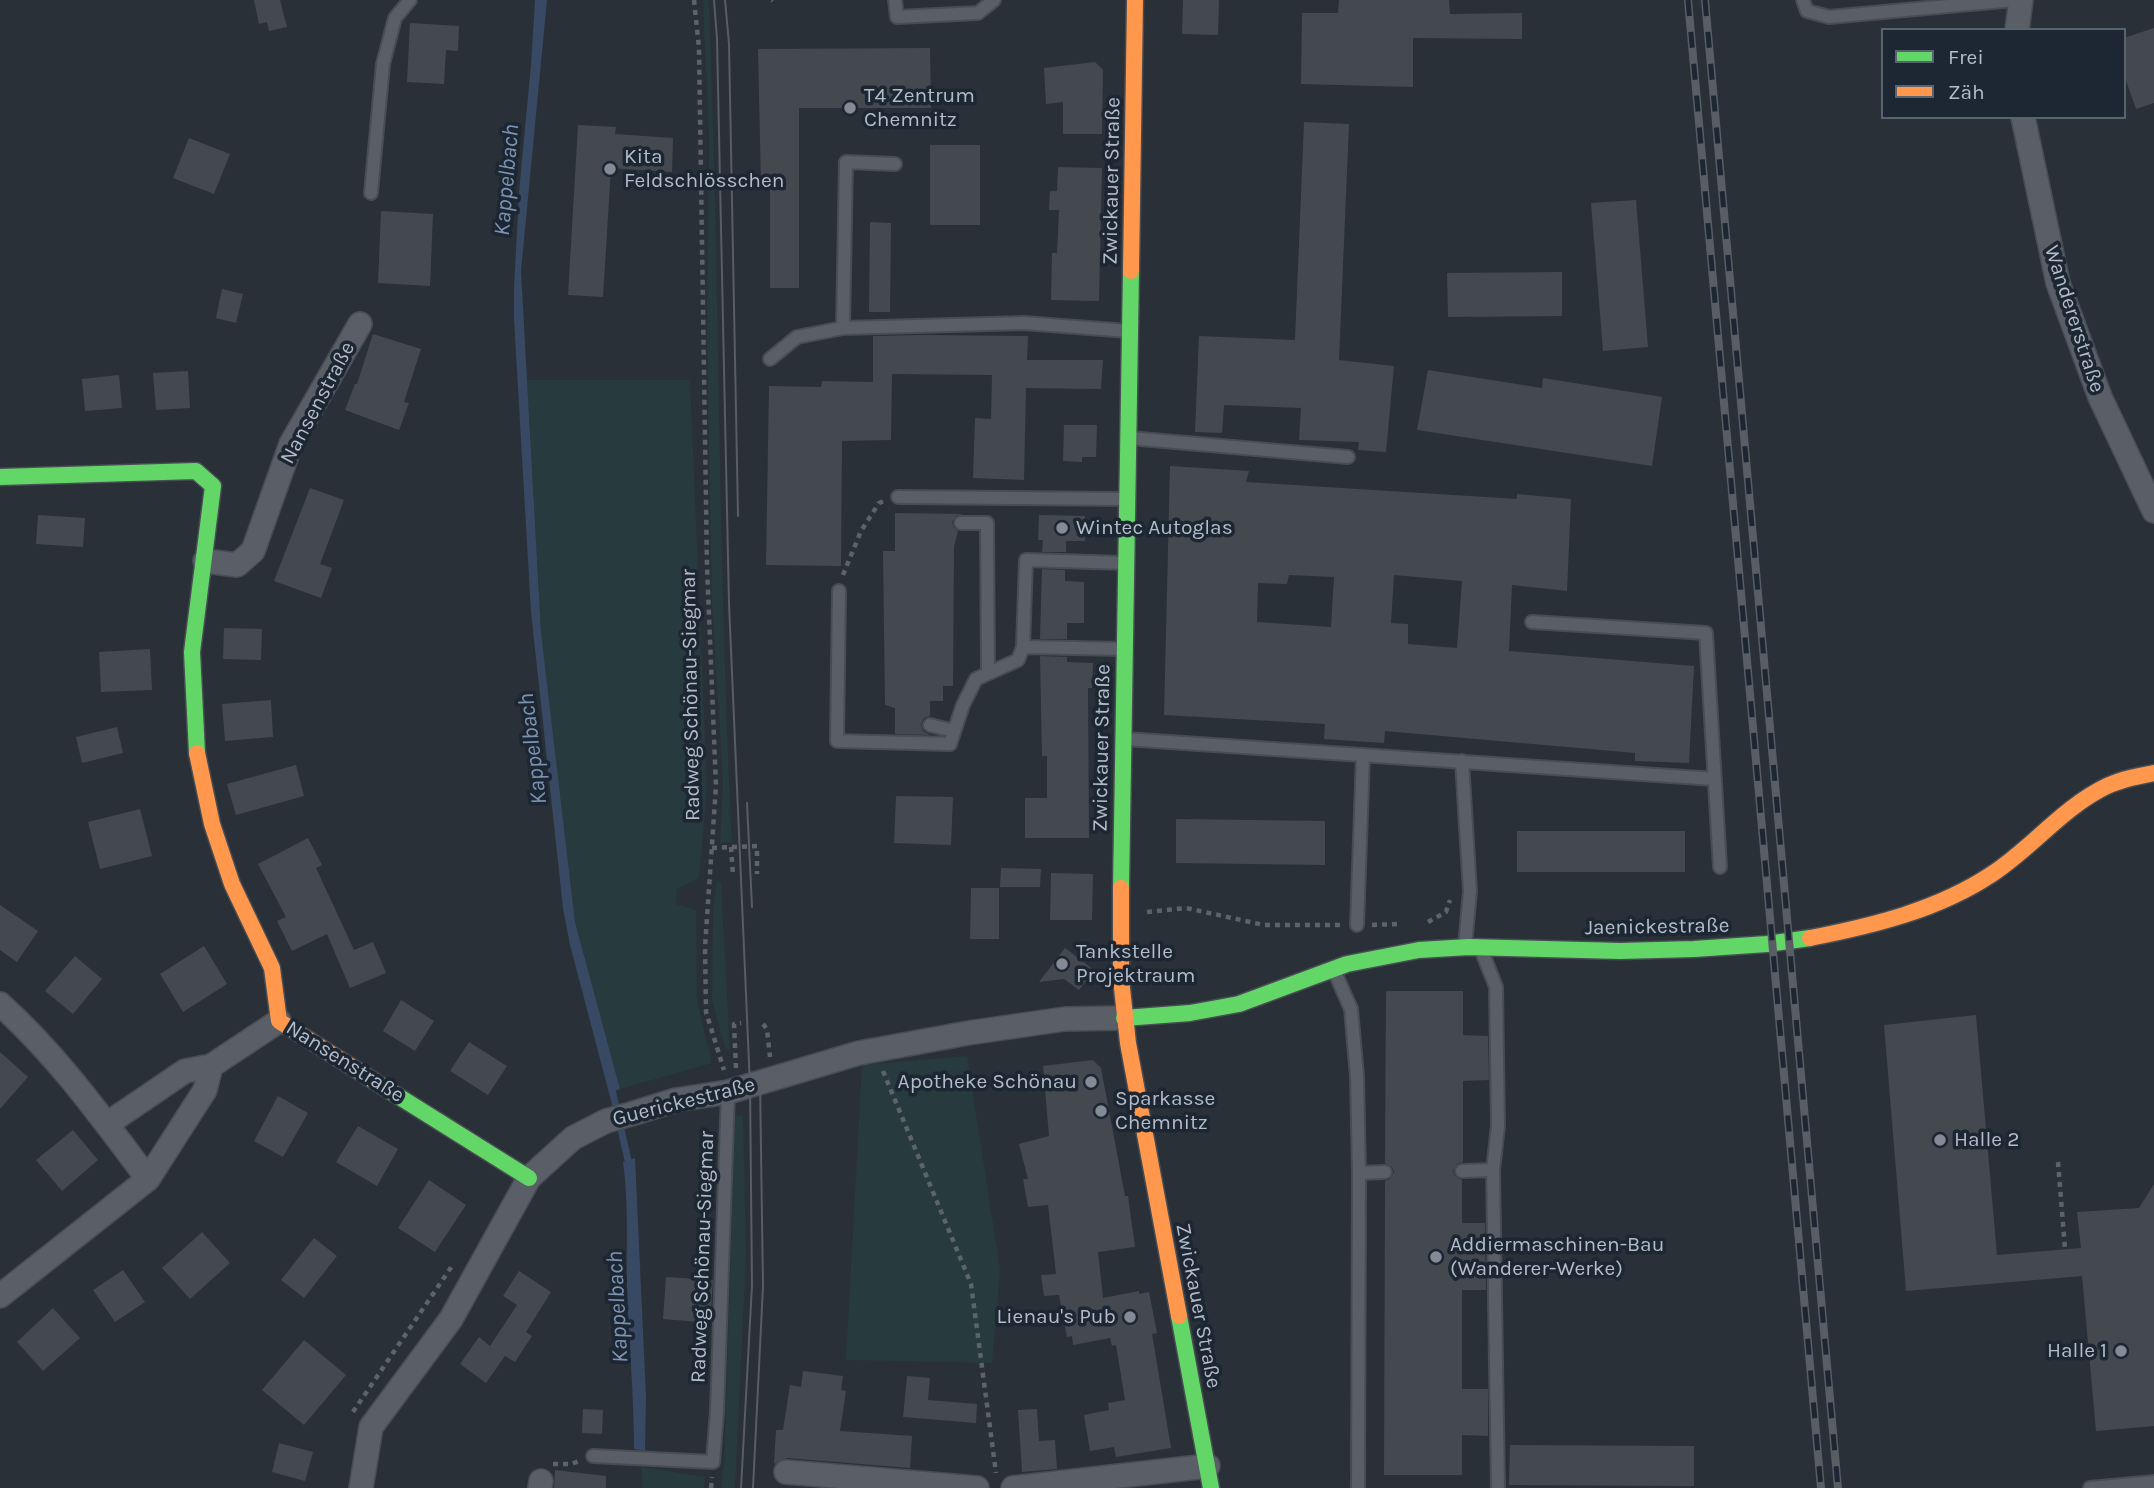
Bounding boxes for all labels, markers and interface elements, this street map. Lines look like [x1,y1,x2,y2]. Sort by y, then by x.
legend [1881,28,2126,119]
text: Frei [1948,45,1984,69]
text: Zäh [1948,80,1985,104]
place label: T4 Zentrum Chemnitz [864,83,975,133]
street label: Zwickauer Straße [1098,97,1126,265]
marker: T4 Zentrum Chemnitz [842,100,858,116]
water label: Kappelbach [488,123,526,237]
place label: Kita Feldschlösschen [624,144,784,194]
marker: Kita Feldschlösschen [602,161,618,177]
street label: Wandererstraße [2038,242,2110,396]
street label: Nansenstraße [275,338,361,468]
place label: Wintec Autoglas [1076,515,1233,541]
marker: Wintec Autoglas [1054,520,1070,536]
street label: Radweg Schönau-Siegmar [676,569,706,821]
street label: Zwickauer Straße [1088,664,1116,832]
water label: Kappelbach [512,692,554,806]
street label: Jaenickestraße [1584,913,1730,941]
place label: Tankstelle Projektraum [1076,939,1195,989]
marker: Tankstelle Projektraum [1054,956,1070,972]
street label: Nansenstraße [281,1016,409,1108]
place label: Apotheke Schönau [898,1069,1077,1095]
street label: Guerickestraße [610,1072,758,1132]
marker: Apotheke Schönau [1083,1074,1099,1090]
place label: Sparkasse Chemnitz [1115,1086,1215,1136]
marker: Sparkasse Chemnitz [1093,1103,1109,1119]
place label: Halle 2 [1954,1127,2019,1153]
street label: Radweg Schönau-Siegmar [686,1131,720,1383]
marker: Halle 2 [1932,1132,1948,1148]
street label: Zwickauer Straße [1170,1221,1226,1391]
place label: Addiermaschinen-Bau (Wanderer-Werke) [1450,1232,1664,1282]
marker: Addiermaschinen-Bau (Wanderer-Werke) [1428,1249,1444,1265]
water label: Kappelbach [601,1250,635,1364]
place label: Lienau's Pub [997,1304,1116,1330]
marker: Lienau's Pub [1122,1309,1138,1325]
place label: Halle 1 [2047,1338,2107,1364]
marker: Halle 1 [2113,1343,2129,1359]

